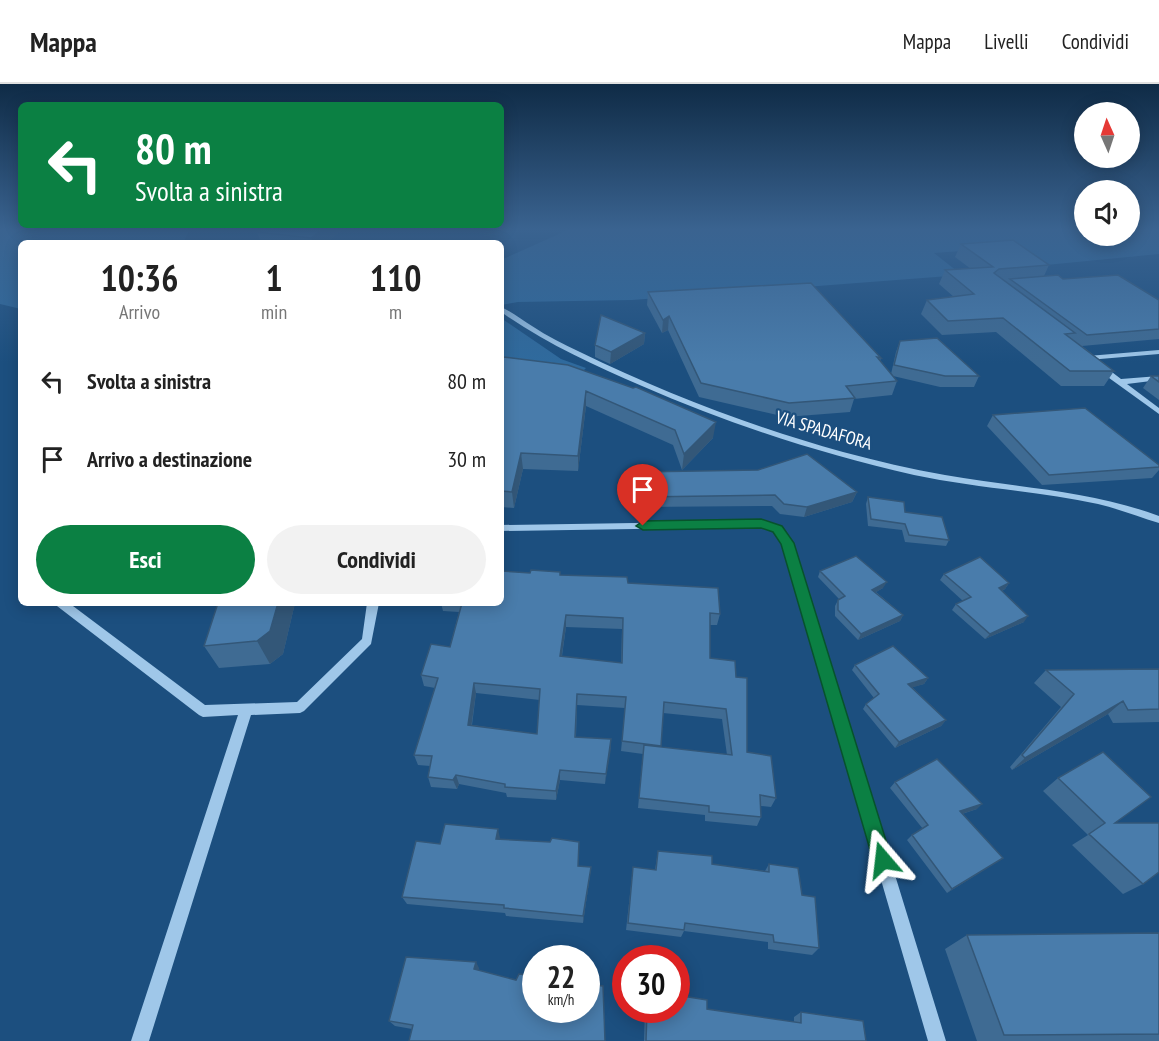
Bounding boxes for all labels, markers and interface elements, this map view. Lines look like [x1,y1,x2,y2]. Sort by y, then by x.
text: Mappa [30,23,97,60]
text: Mappa [903,28,951,55]
text: Livelli [984,28,1029,55]
text: Condividi [1062,28,1129,55]
north arrow [1074,102,1140,168]
map controls [1074,102,1140,246]
text: 80 m [135,121,212,176]
icon: left [36,126,114,204]
text: Svolta a sinistra [135,174,283,208]
button: sound [1074,180,1140,246]
text: 10:36 [101,254,178,301]
text: 1 [265,254,283,301]
text: 110 [370,254,421,301]
text: Arrivo [119,299,160,325]
text: min [261,299,287,325]
text: m [389,299,402,325]
icon: left [36,365,69,398]
text: Svolta a sinistra [87,367,211,395]
text: 80 m [447,367,486,395]
street label: VIA SPADAFORA [772,405,875,455]
icon: arrive [36,443,69,476]
text: Arrivo a destinazione [87,445,252,473]
text: 30 m [447,445,486,473]
pin [617,464,668,526]
icon: arrive [626,473,659,506]
button: Esci [36,525,255,594]
button: Condividi [267,525,486,594]
position arrow [851,828,915,892]
speed limit sign: 30 [612,945,690,1023]
text: 22 [547,957,575,996]
text: km/h [548,990,574,1009]

